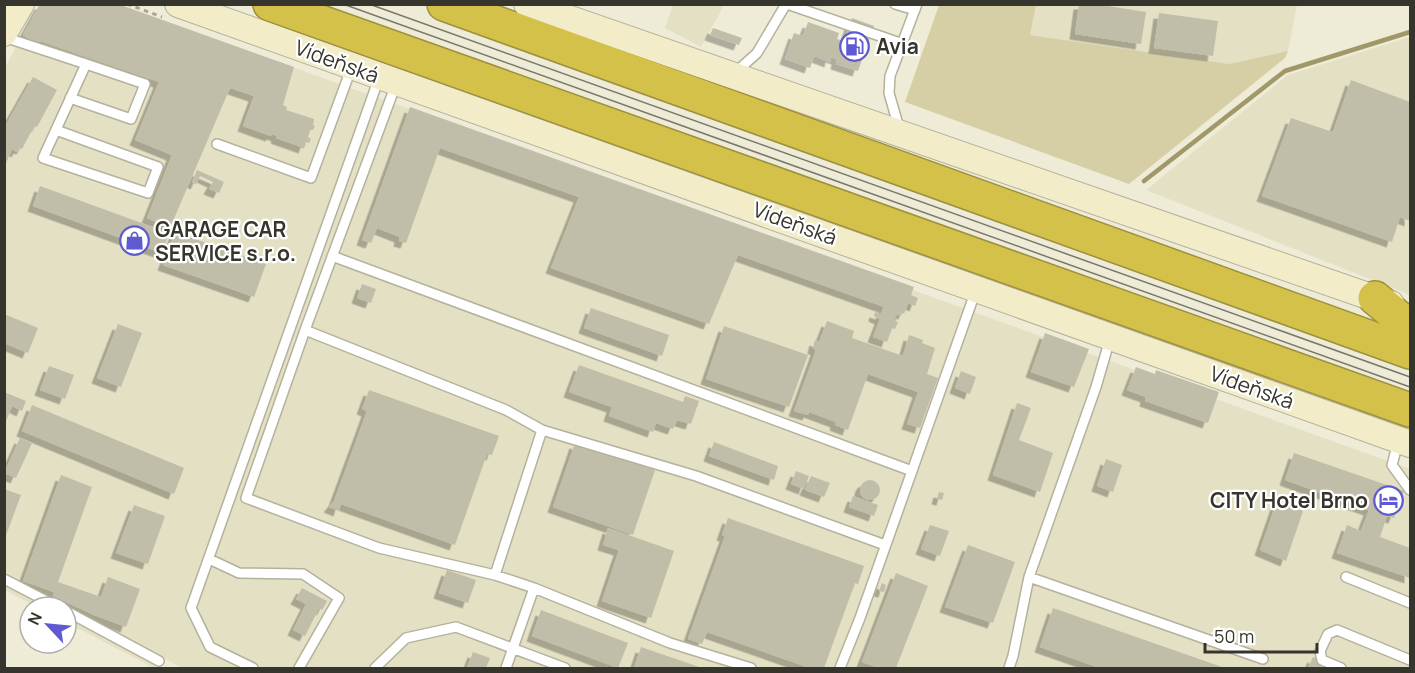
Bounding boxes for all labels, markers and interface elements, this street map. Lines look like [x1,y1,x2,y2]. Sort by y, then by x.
fuel station icon: Avia [839,30,871,62]
place label: Avia [876,32,919,60]
street label: Vídeňská [291,33,383,89]
street label: Vídeňská [749,195,841,251]
place label: GARAGE CAR SERVICE s.r.o. [155,215,296,267]
shop icon: GARAGE CAR SERVICE s.r.o. [118,225,150,257]
street label: Vídeňská [1206,359,1298,415]
hotel icon: CITY Hotel Brno [1373,484,1405,516]
place label: CITY Hotel Brno [1210,486,1368,514]
north arrow [18,595,78,655]
text: N [22,608,47,628]
scale bar [1205,616,1318,654]
text: 50 m [1214,624,1254,648]

